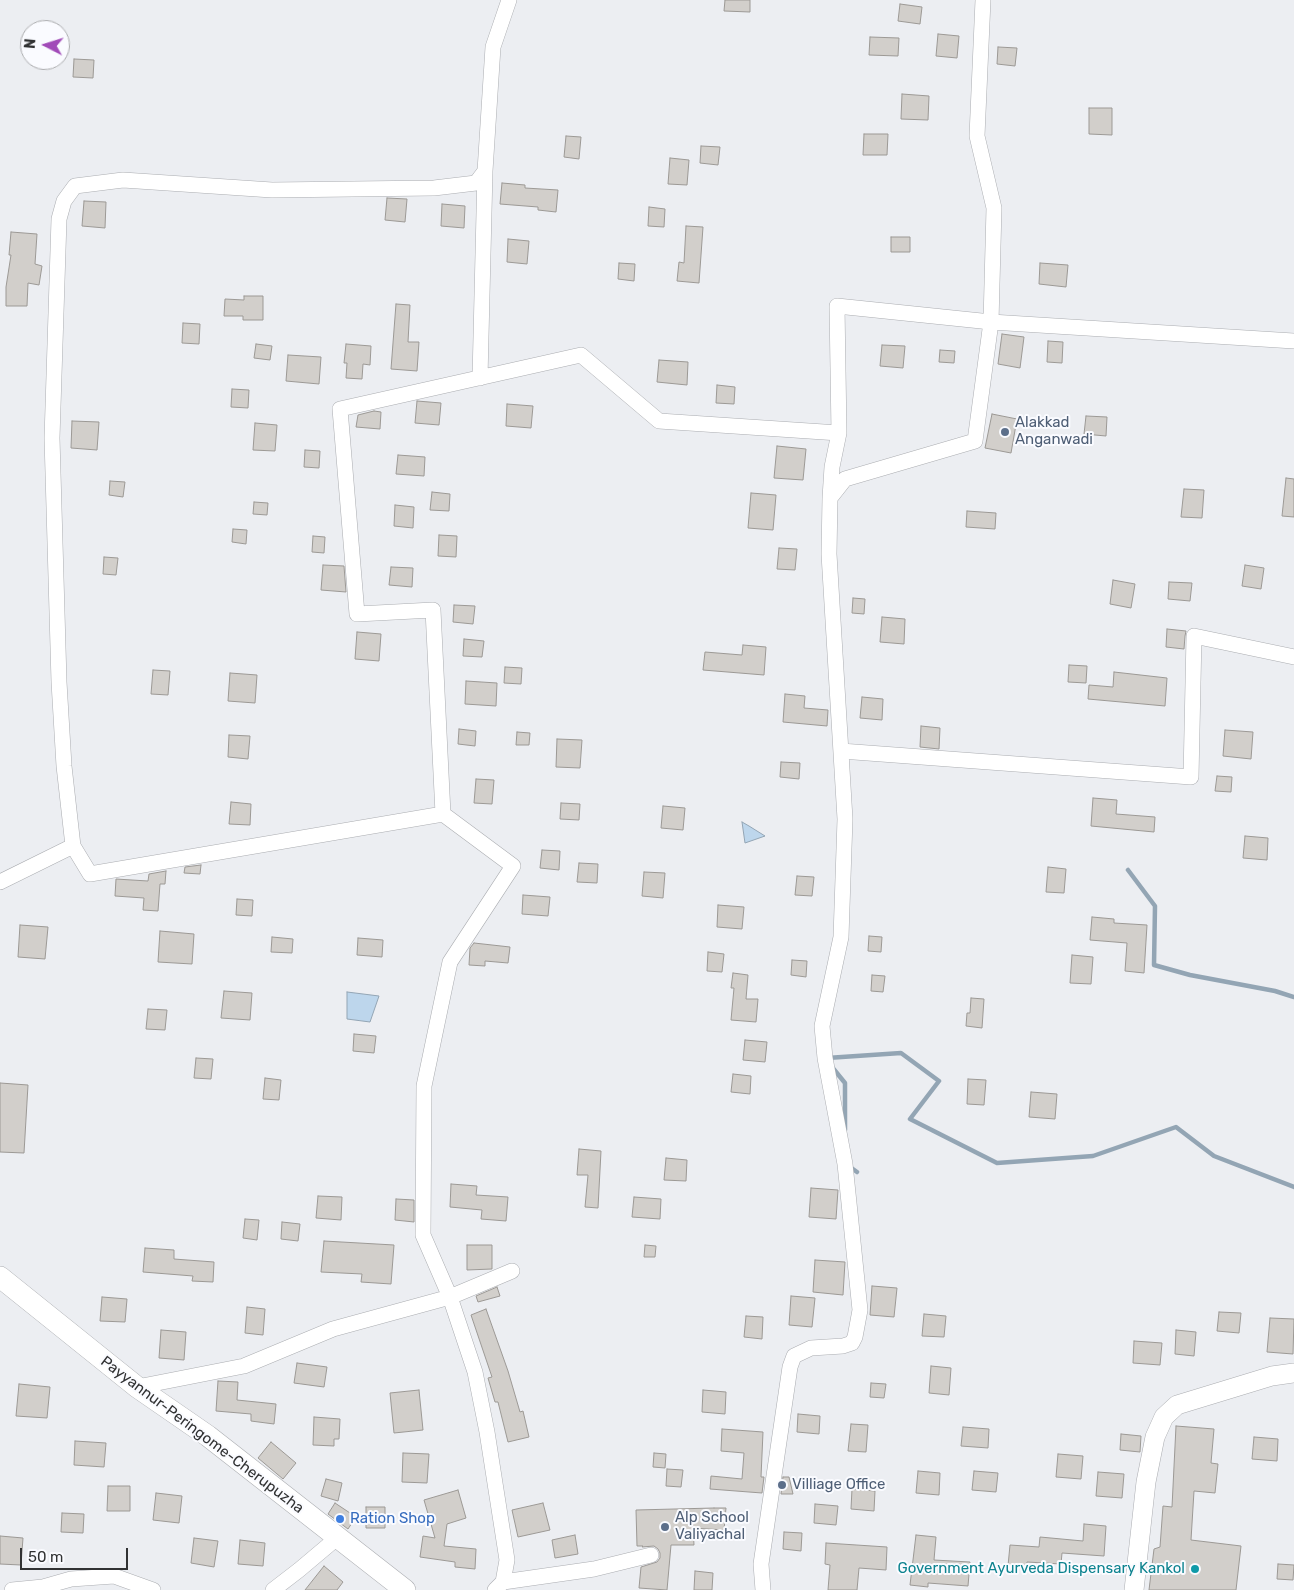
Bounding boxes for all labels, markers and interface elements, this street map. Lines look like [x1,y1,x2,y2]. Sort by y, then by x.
north arrow [20,20,70,70]
text: N [22,38,39,50]
place label: Alakkad Anganwadi [1015,414,1093,449]
marker: Alakkad Anganwadi [999,426,1011,438]
street label: Payyannur-Peringome-Cherupuzha [97,1353,307,1517]
place label: Villiage Office [792,1476,885,1494]
marker: Villiage Office [776,1479,788,1491]
place label: Alp School Valiyachal [675,1509,749,1544]
place label: Ration Shop [350,1510,435,1528]
marker: Ration Shop [334,1513,346,1525]
marker: Alp School Valiyachal [659,1521,671,1533]
scale bar [22,1538,130,1570]
text: 50 m [28,1548,63,1566]
place label: Government Ayurveda Dispensary Kankol [898,1560,1185,1578]
marker: Government Ayurveda Dispensary Kankol [1189,1563,1201,1575]

